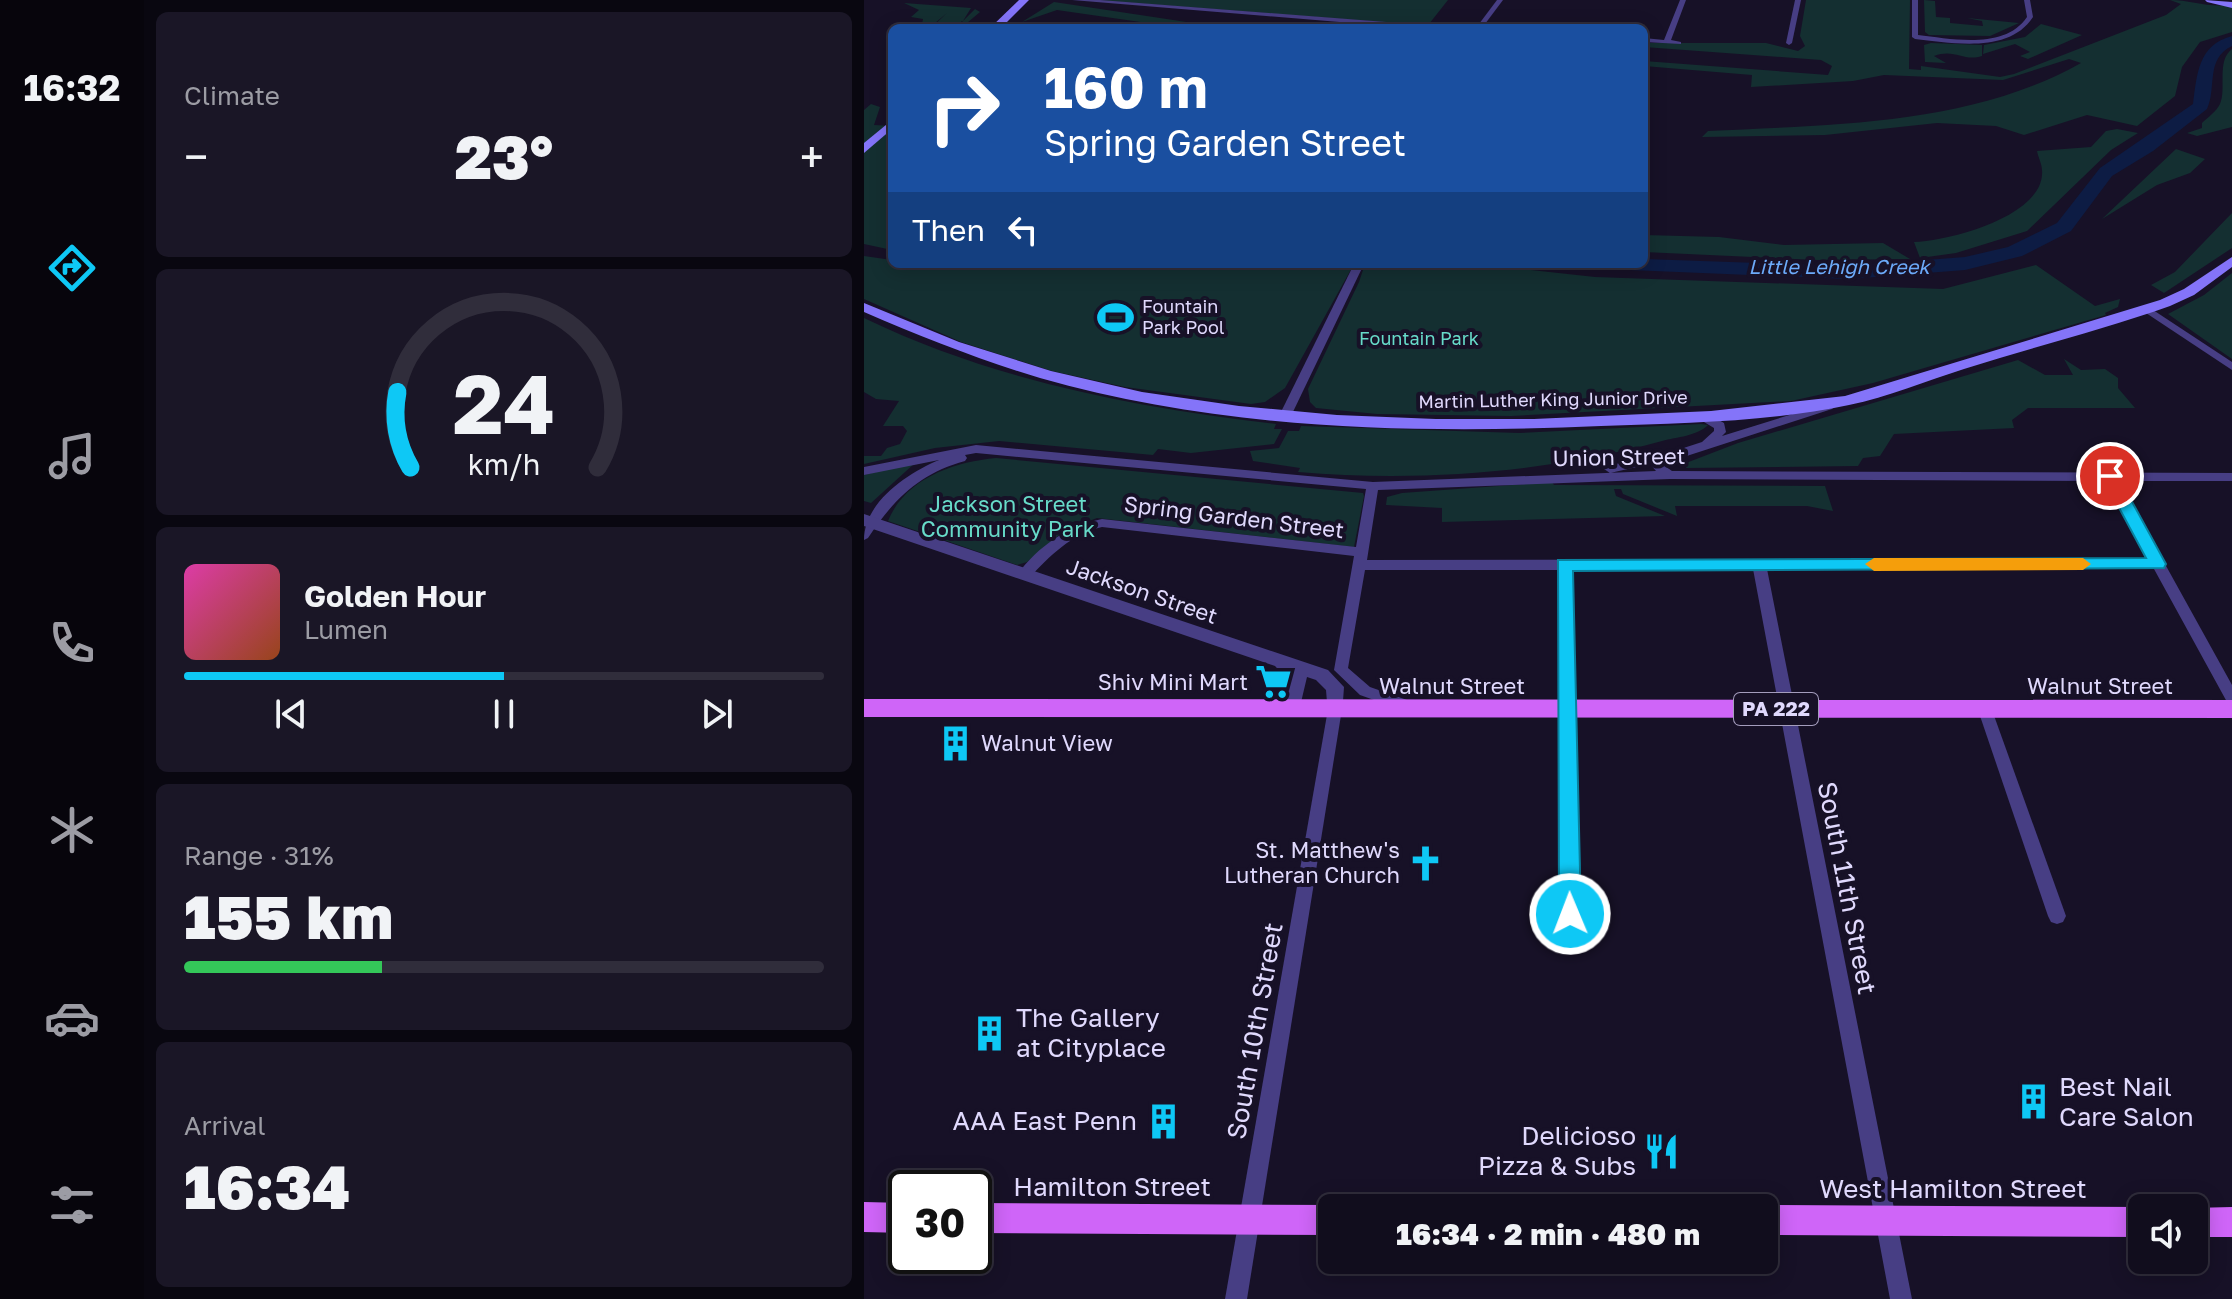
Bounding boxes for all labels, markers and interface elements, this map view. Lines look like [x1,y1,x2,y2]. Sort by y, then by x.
text: 160 m [1044,53,1208,120]
icon: right [912,56,1016,160]
text: 16:32 [24,66,120,109]
text: Climate [184,80,280,111]
text: 23° [455,120,553,192]
text: Spring Garden Street [1044,121,1406,164]
text: − [184,130,208,183]
text: + [800,130,824,183]
icon: left [1001,208,1045,252]
text: Then [912,212,985,248]
icon: directions [44,240,100,296]
water label: Little Lehigh Creek [1748,254,1932,279]
place label: Fountain Park Pool [1142,295,1225,338]
sports icon: Fountain Park Pool [1097,298,1135,336]
park label: Fountain Park [1359,327,1479,349]
text: 24 [453,352,555,452]
street label: Martin Luther King Junior Drive [1418,386,1688,412]
icon: music [44,428,100,484]
street label: Union Street [1552,442,1686,471]
pin [2076,442,2144,510]
text: km/h [468,447,540,481]
icon: arrive [2088,454,2132,498]
park label: Jackson Street Community Park [921,490,1095,542]
street label: Spring Garden Street [1123,490,1346,543]
street label: Jackson Street [1063,552,1221,629]
text: Golden Hour [304,578,486,614]
text: Lumen [304,614,388,645]
icon: phone [44,615,100,671]
supermarket icon: Shiv Mini Mart [1255,663,1293,701]
place label: Shiv Mini Mart [1098,668,1248,695]
street label: Walnut Street [1379,672,1525,699]
street label: Walnut Street [2027,672,2173,699]
icon: previous [269,692,313,736]
icon: pause [482,692,526,736]
icon: next [695,692,739,736]
road number: PA 222 [1734,693,1818,725]
building icon: Walnut View [936,724,974,762]
place label: Walnut View [981,729,1113,756]
street label: South 11th Street [1812,779,1883,997]
icon: climate [44,802,100,858]
place label: St. Matthew's Lutheran Church [1224,836,1400,888]
text: Range · 31% [184,840,334,871]
church icon: St. Matthew's Lutheran Church [1407,844,1445,882]
position arrow [1528,872,1612,956]
text: 155 km [184,880,393,952]
street label: South 10th Street [1220,920,1289,1142]
icon: car [44,990,100,1046]
place label: The Gallery at Cityplace [1016,1002,1166,1063]
building icon: The Gallery at Cityplace [971,1014,1009,1052]
place label: Best Nail Care Salon [2059,1071,2194,1132]
building icon: Best Nail Care Salon [2014,1083,2052,1121]
building icon: AAA East Penn [1144,1102,1182,1140]
place label: AAA East Penn [952,1105,1137,1136]
text: Arrival [184,1110,265,1141]
place label: Delicioso Pizza & Subs [1478,1120,1636,1181]
restaurant icon: Delicioso Pizza & Subs [1643,1132,1681,1170]
text: 16:34 [184,1150,350,1222]
speed limit sign: 30 [888,1170,992,1274]
street label: Hamilton Street [1013,1171,1211,1202]
street label: West Hamilton Street [1819,1173,2087,1204]
icon: filters [44,1177,100,1233]
map controls [2128,1194,2208,1274]
button: sound [2128,1194,2208,1274]
text: 16:34 · 2 min · 480 m [1396,1216,1700,1252]

